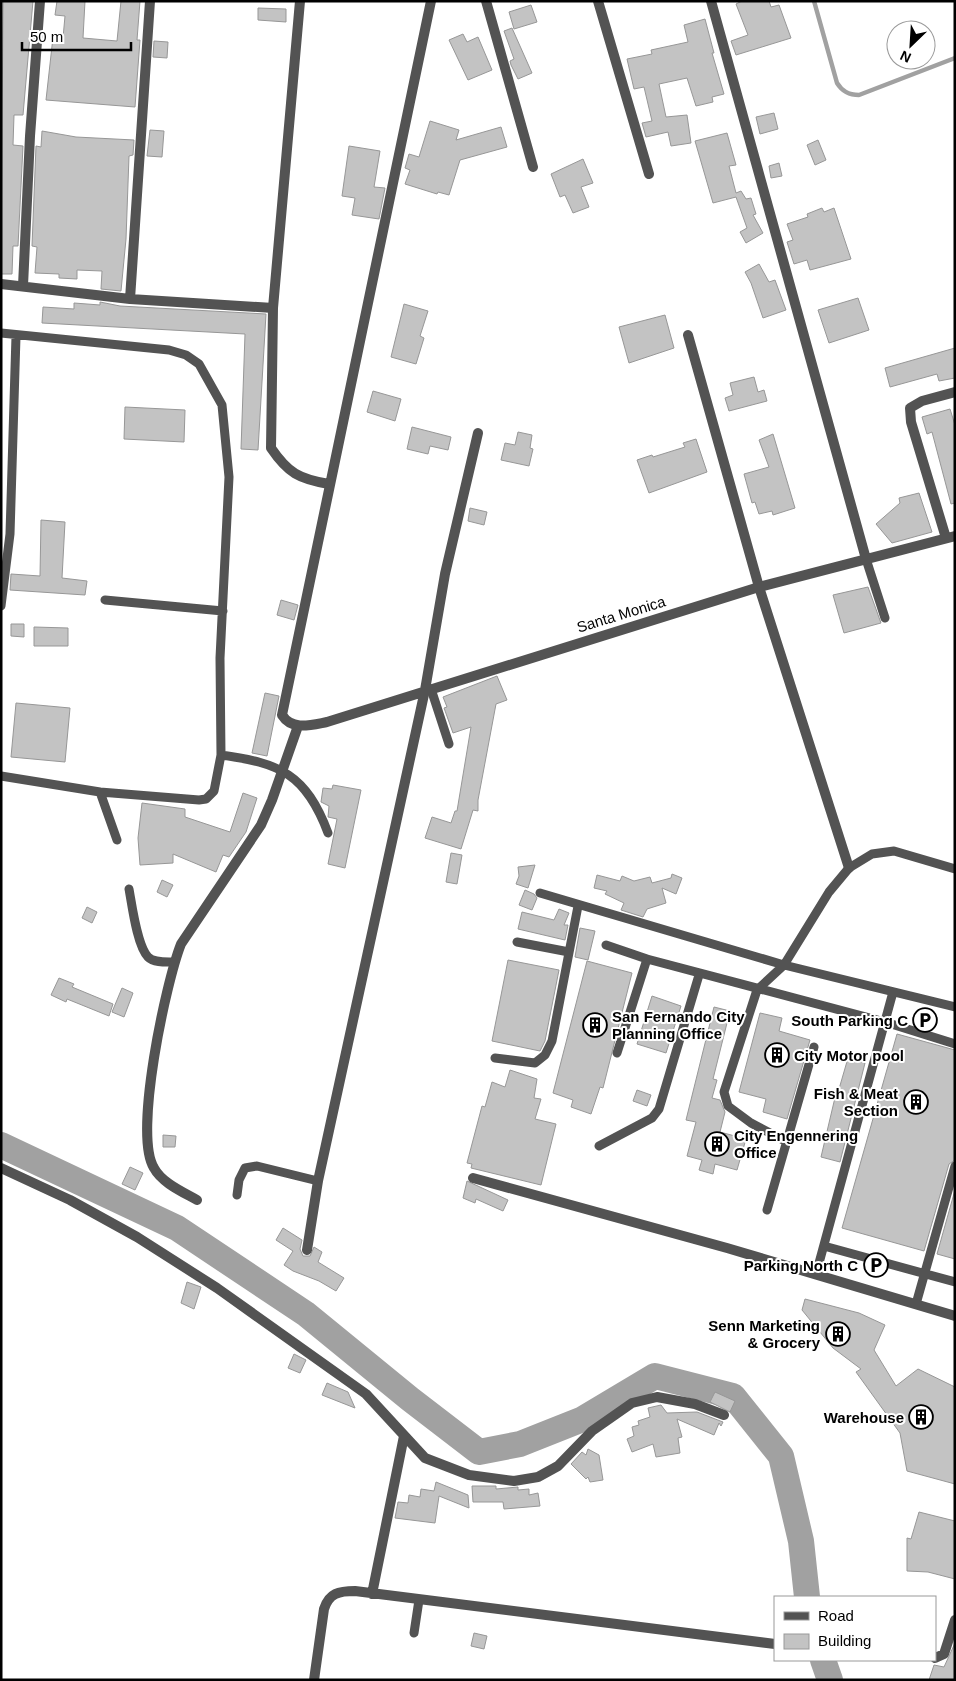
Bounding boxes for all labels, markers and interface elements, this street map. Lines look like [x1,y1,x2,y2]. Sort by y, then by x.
scale bar [22,20,131,52]
north arrow [886,20,936,70]
text: 50 m [30,28,63,45]
text: N [898,47,913,66]
street label: Santa Monica [575,592,668,636]
parking icon: South Parking C [912,1007,938,1033]
place label: San Fernando City Planning Office [612,1008,745,1042]
building icon: San Fernando City Planning Office [582,1012,608,1038]
place label: South Parking C [791,1012,908,1029]
building icon: City Motor pool [764,1042,790,1068]
place label: City Motor pool [794,1047,904,1064]
place label: Fish & Meat Section [814,1085,898,1119]
building icon: Fish & Meat Section [903,1089,929,1115]
place label: City Engennering Office [734,1127,858,1161]
building icon: City Engennering Office [704,1131,730,1157]
parking icon: Parking North C [863,1252,889,1278]
place label: Parking North C [744,1257,858,1274]
place label: Senn Marketing & Grocery [708,1317,821,1351]
building icon: Senn Marketing & Grocery [825,1321,851,1347]
building icon: Warehouse [908,1404,934,1430]
place label: Warehouse [824,1409,904,1426]
legend [774,1596,936,1661]
text: Road [818,1607,854,1624]
text: Building [818,1632,871,1649]

